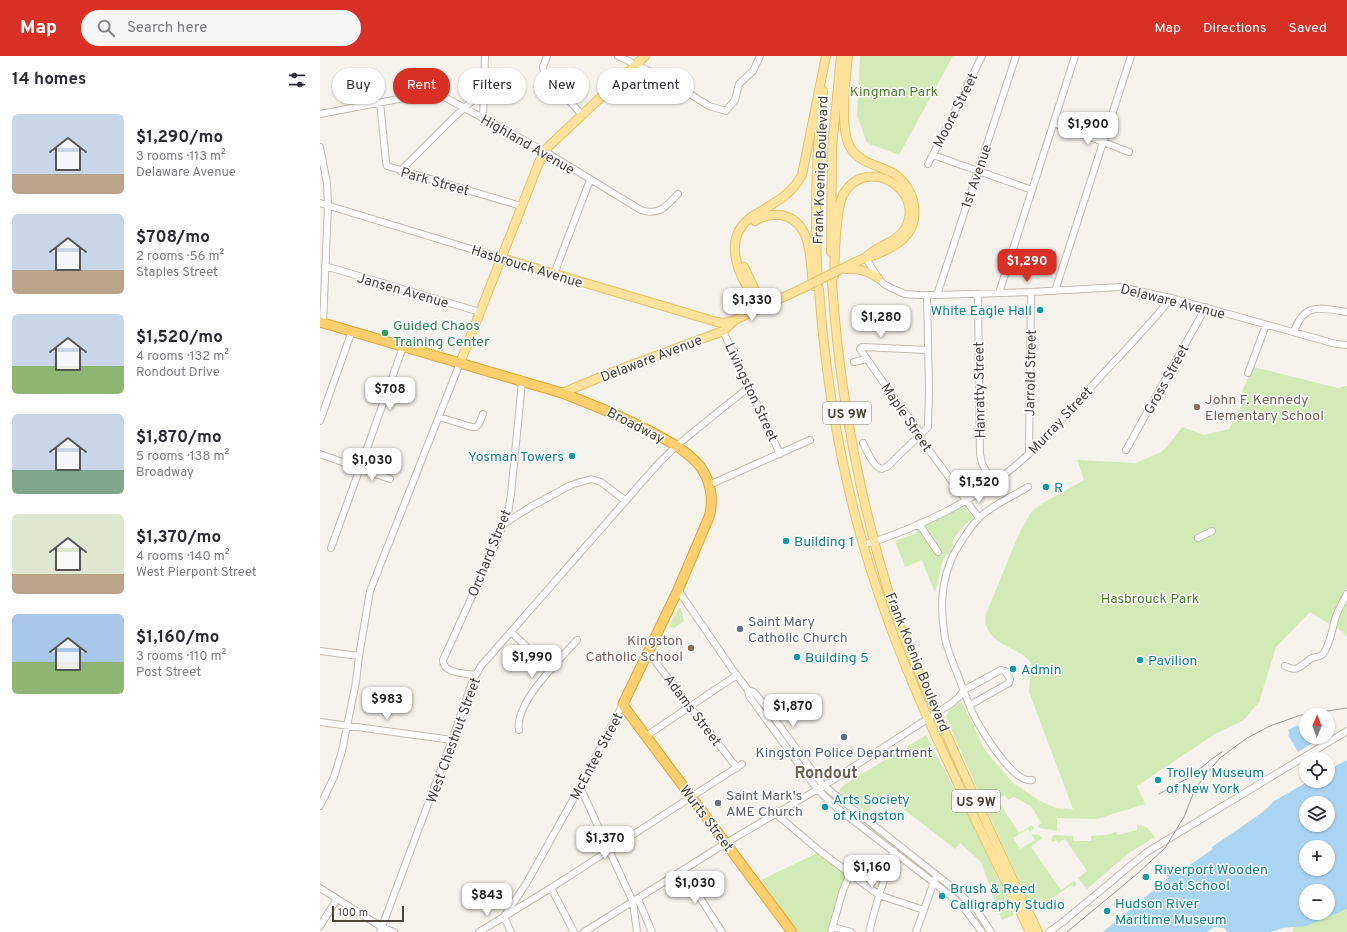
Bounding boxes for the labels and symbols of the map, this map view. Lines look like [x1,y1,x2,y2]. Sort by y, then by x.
street label: Moore Street [930,70,982,151]
park label: Kingman Park [850,84,938,101]
street label: Frank Koenig Boulevard [810,95,833,245]
street label: Highland Avenue [477,111,577,179]
pin: $1,900 [1055,112,1121,146]
street label: 1st Avenue [959,142,996,211]
street label: Park Street [398,165,471,200]
street label: Hasbrouck Avenue [469,242,584,292]
pin: $1,290 [994,249,1060,283]
street label: Jansen Avenue [355,270,450,313]
street label: Delaware Avenue [1118,281,1227,324]
pin: $1,330 [719,288,785,322]
place label: White Eagle Hall [930,303,1032,320]
pin: $1,280 [848,305,914,339]
marker: White Eagle Hall [1035,305,1045,315]
place label: Guided Chaos Training Center [393,318,490,351]
marker: Guided Chaos Training Center [380,328,390,338]
street label: Jarrold Street [1022,329,1041,417]
street label: Delaware Avenue [598,332,705,387]
street label: Livingston Street [720,340,781,445]
street label: Hanratty Street [971,341,990,438]
street label: Gross Street [1141,342,1194,418]
pin: $708 [366,377,414,411]
street label: Maple Street [877,380,935,455]
street label: Murray Street [1025,384,1097,458]
place label: John F. Kennedy Elementary School [1205,392,1324,425]
road number: US 9W [823,402,871,424]
marker: John F. Kennedy Elementary School [1192,402,1202,412]
street label: Broadway [604,405,667,448]
pin: $1,030 [339,448,405,482]
place label: Yosman Towers [468,449,564,466]
marker: Yosman Towers [567,451,577,461]
pin: $1,520 [946,470,1012,504]
place label: R [1054,480,1063,497]
marker: R [1041,482,1051,492]
street label: Orchard Street [465,507,516,600]
place label: Building 1 [794,534,854,551]
marker: Building 1 [781,536,791,546]
street label: Frank Koenig Boulevard [881,590,952,735]
park label: Hasbrouck Park [1101,591,1199,608]
place label: Saint Mary Catholic Church [748,614,848,647]
marker: Saint Mary Catholic Church [735,624,745,634]
place label: Kingston Catholic School [586,633,683,666]
marker: Kingston Catholic School [686,643,696,653]
pin: $1,990 [499,645,565,679]
place label: Building 5 [805,650,869,667]
marker: Building 5 [792,652,802,662]
place label: Pavilion [1148,653,1197,670]
marker: Pavilion [1135,655,1145,665]
place label: Admin [1021,662,1062,679]
marker: Admin [1008,664,1018,674]
street label: Adams Street [659,672,724,750]
street label: West Chestnut Street [424,675,485,806]
pin: $983 [363,687,411,721]
pin: $1,870 [760,694,826,728]
north arrow [1299,708,1335,744]
street label: McEntee Street [567,710,627,803]
marker: Kingston Police Department [839,732,849,742]
place label: Kingston Police Department [756,745,932,762]
district label: Rondout [794,764,858,784]
place label: Trolley Museum of New York [1166,765,1264,798]
marker: Trolley Museum of New York [1153,775,1163,785]
street label: Wurts Street [675,782,736,856]
place label: Saint Mark's AME Church [726,788,803,821]
road number: US 9W [952,790,1000,812]
place label: Arts Society of Kingston [833,792,910,825]
marker: Saint Mark's AME Church [713,798,723,808]
marker: Arts Society of Kingston [820,802,830,812]
pin: $1,370 [572,826,638,860]
pin: $1,160 [839,855,905,889]
place label: Riverport Wooden Boat School [1154,862,1268,895]
pin: $1,030 [662,871,728,905]
marker: Riverport Wooden Boat School [1141,872,1151,882]
place label: Brush & Reed Calligraphy Studio [950,881,1065,914]
pin: $843 [463,883,511,917]
marker: Brush & Reed Calligraphy Studio [937,891,947,901]
place label: Hudson River Maritime Museum [1115,896,1227,929]
scale bar [332,904,404,923]
marker: Hudson River Maritime Museum [1102,906,1112,916]

